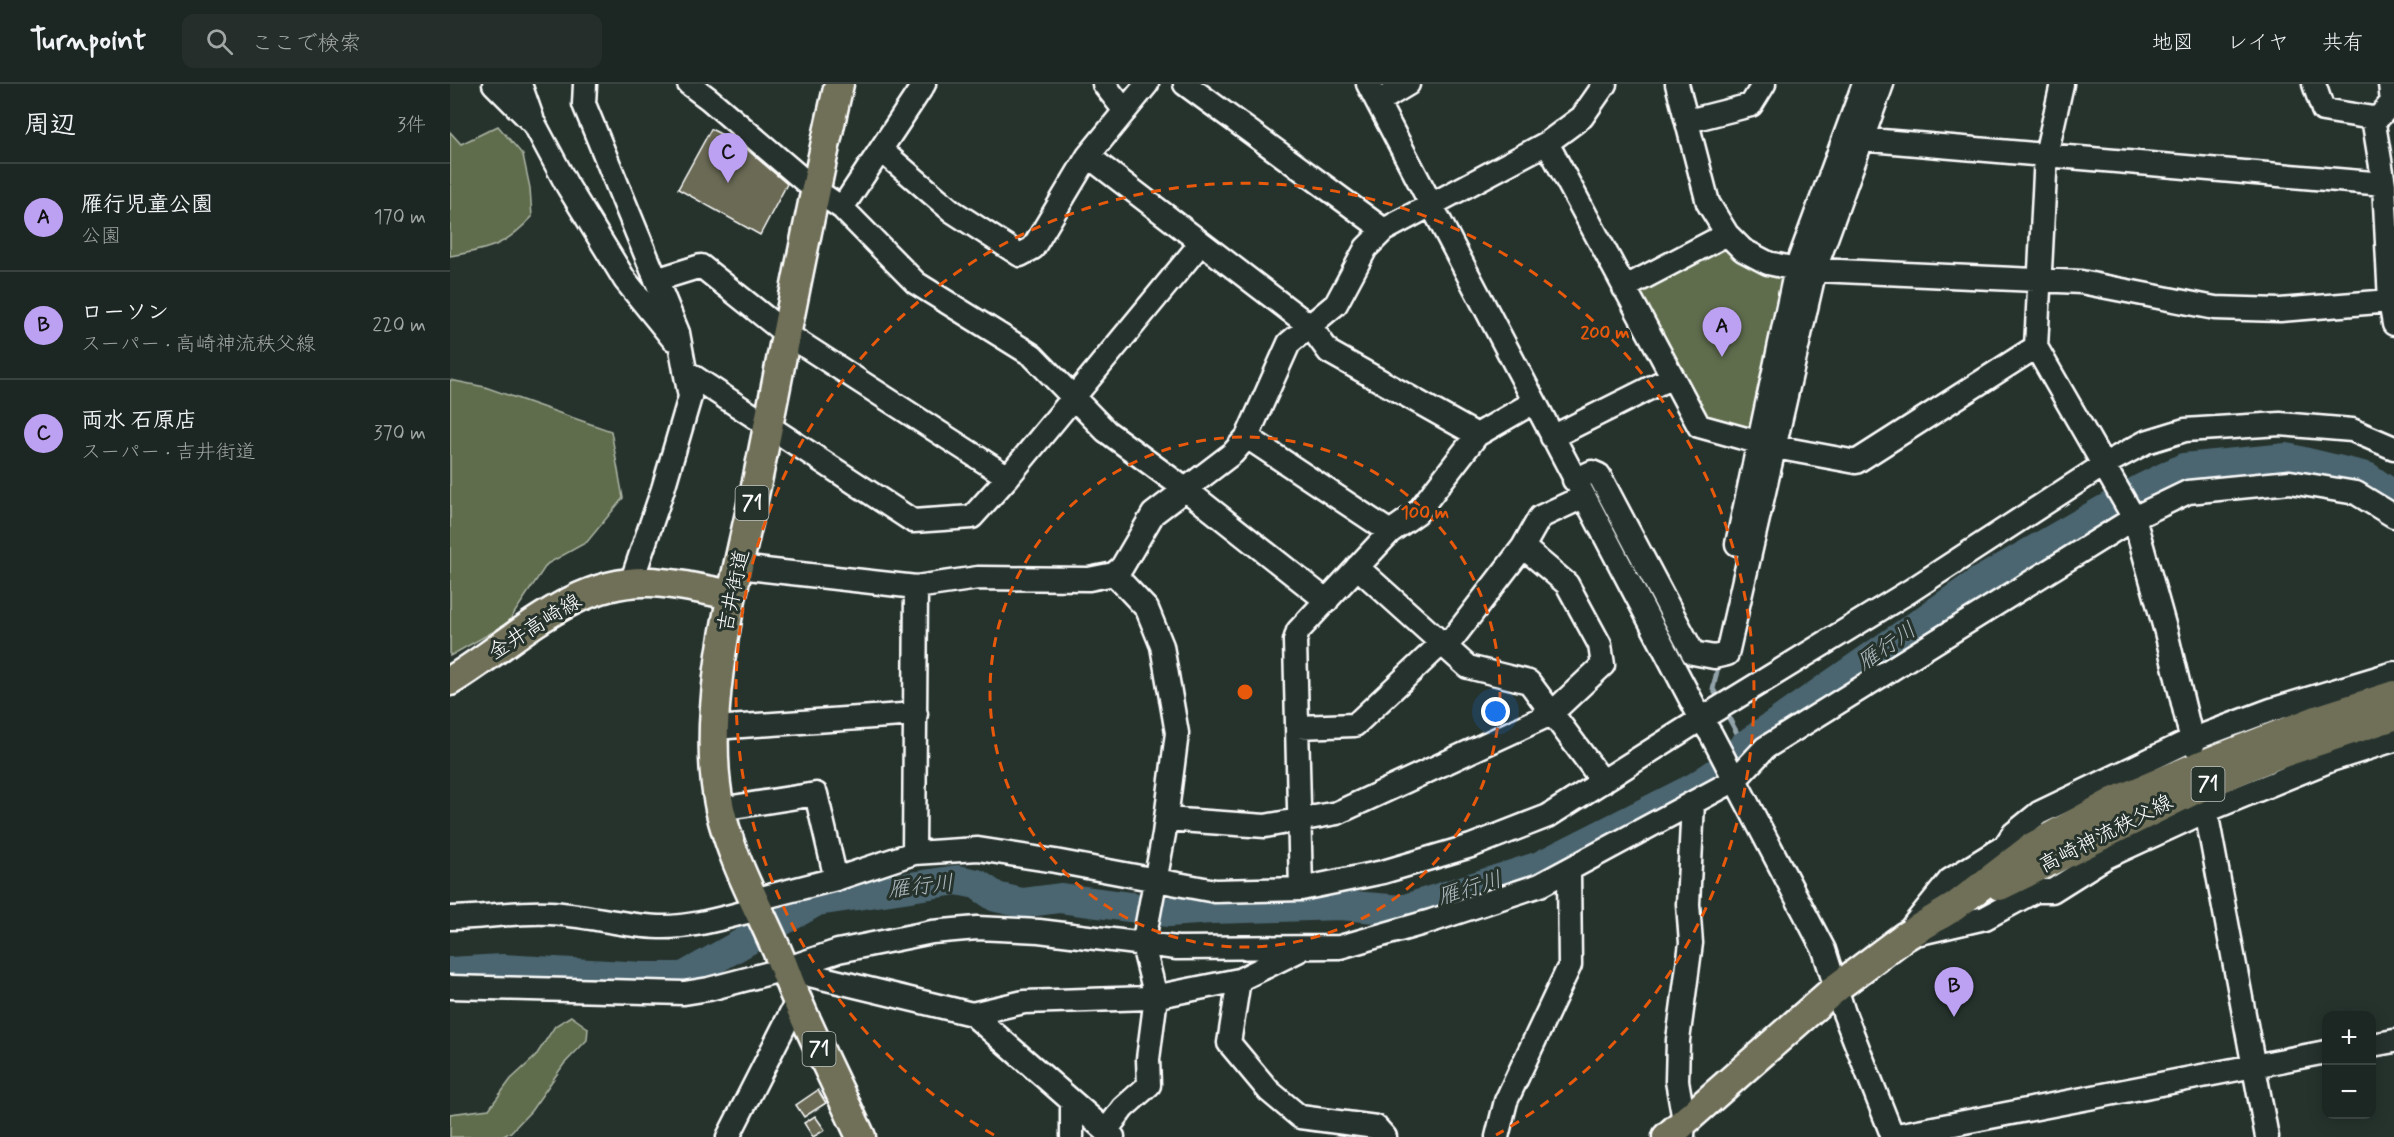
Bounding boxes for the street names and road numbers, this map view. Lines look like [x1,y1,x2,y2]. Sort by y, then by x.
road number: 71 [736,486,768,520]
street label: 吉井街道 [712,547,756,635]
street label: 金井高崎線 [483,587,587,667]
road number: 71 [2192,767,2224,801]
street label: 高崎神流秩父線 [2034,788,2178,880]
road number: 71 [802,1032,836,1066]

